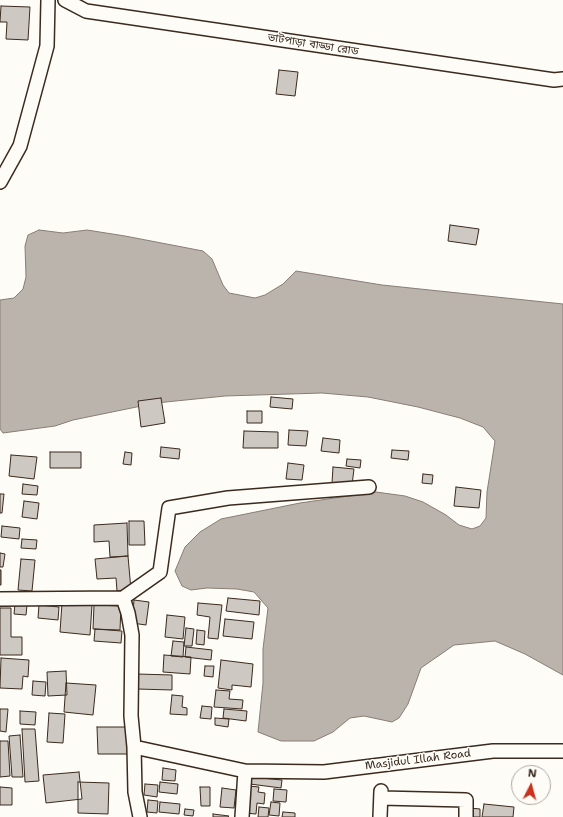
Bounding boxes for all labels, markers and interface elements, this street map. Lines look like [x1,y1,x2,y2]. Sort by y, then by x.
street label: ভাটপাড়া বাড্ডা রোড [267,31,359,59]
street label: Masjidul Illah Road [364,747,472,773]
north arrow [511,765,551,805]
text: N [527,766,537,781]

